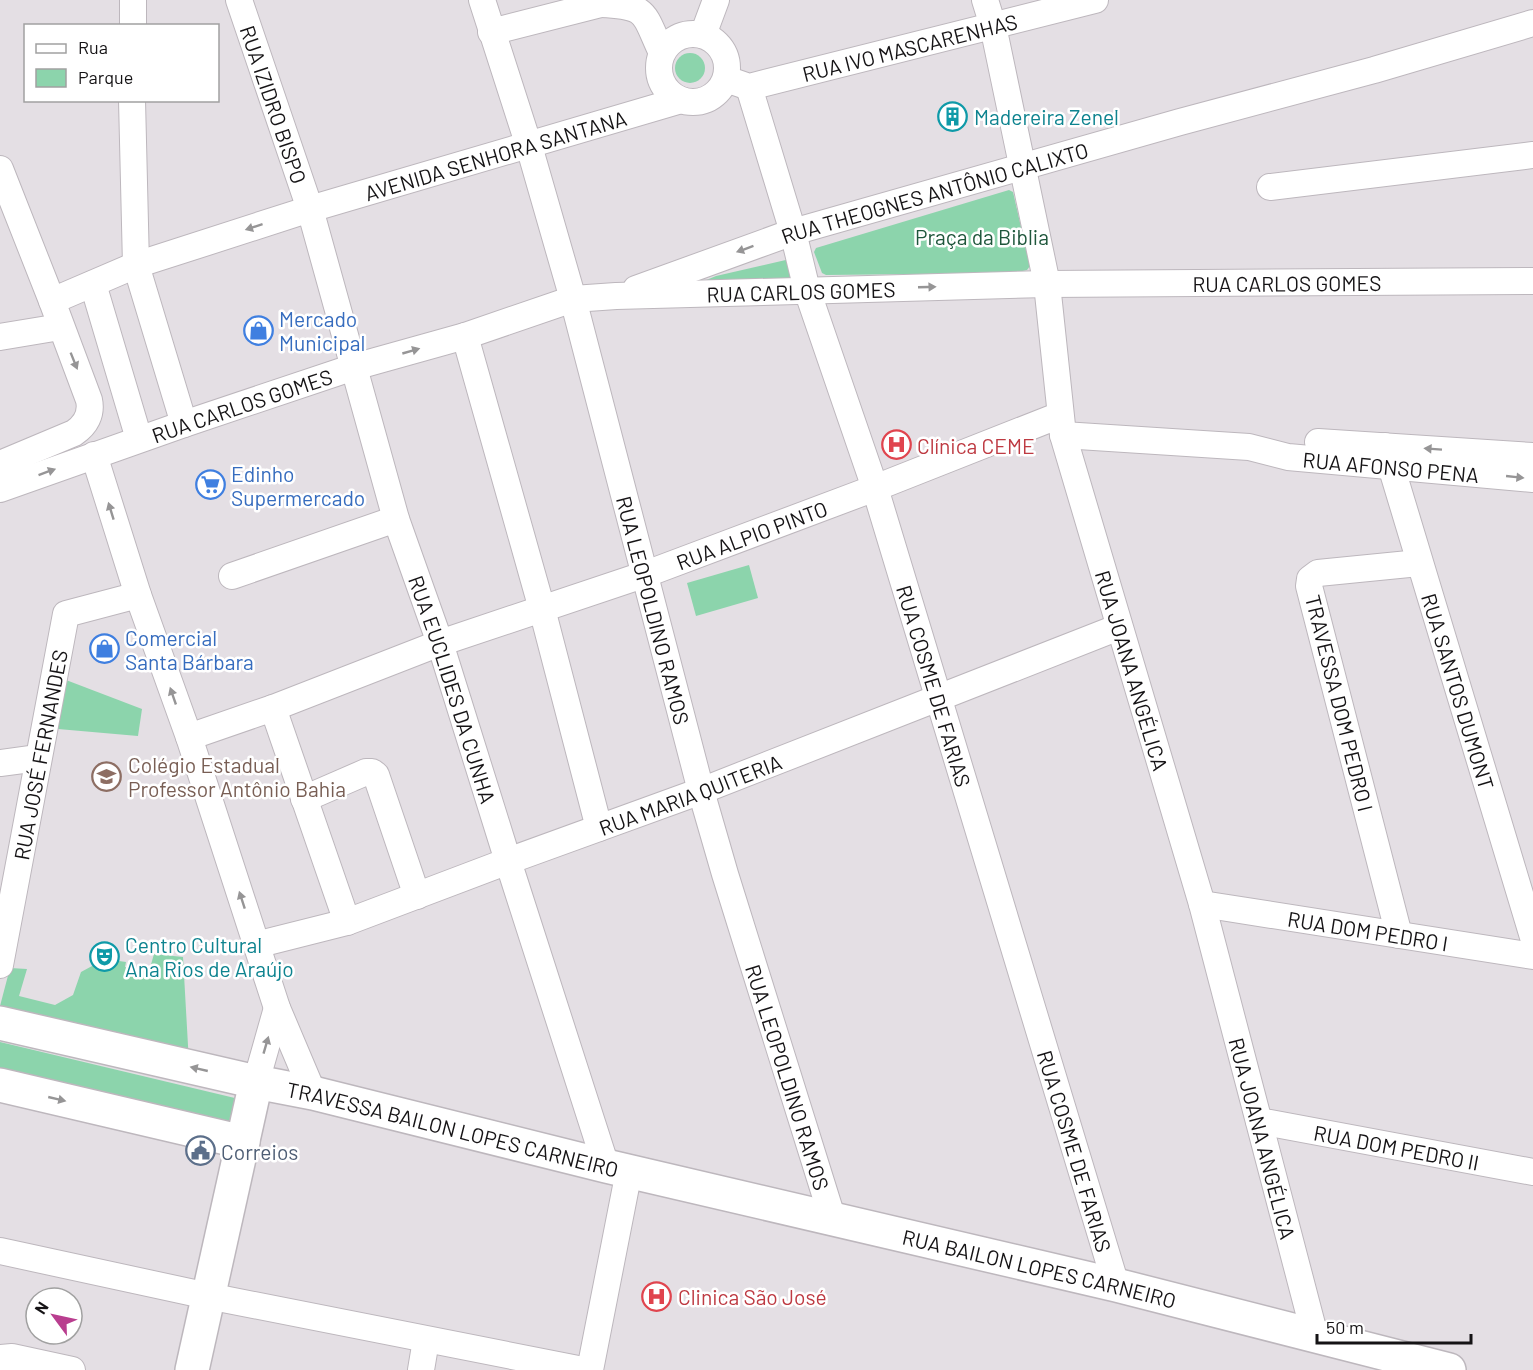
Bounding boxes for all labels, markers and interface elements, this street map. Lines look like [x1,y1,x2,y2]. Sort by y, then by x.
street label: RUA IVO MASCARENHAS [800,8,1020,86]
street label: RUA IZIDRO BISPO [236,22,313,186]
legend [24,24,219,102]
text: Rua [78,36,108,58]
text: Parque [78,66,133,88]
building icon: Madereira Zenel [937,100,969,132]
street label: AVENIDA SENHORA SANTANA [361,104,630,205]
place label: Madereira Zenel [974,104,1119,129]
street label: RUA THEOGNES ANTÔNIO CALIXTO [777,136,1091,248]
one-way arrow [245,222,263,232]
park label: Praça da Biblia [915,224,1049,249]
one-way arrow [736,245,754,254]
street label: RUA CARLOS GOMES [1192,269,1381,296]
street label: RUA CARLOS GOMES [706,276,896,306]
one-way arrow [917,282,936,292]
place label: Mercado Municipal [279,306,365,355]
shop icon: Mercado Municipal [242,314,274,346]
one-way arrow [402,346,420,355]
one-way arrow [69,352,79,370]
street label: RUA CARLOS GOMES [148,363,335,447]
hospital icon: Clínica CEME [880,429,912,461]
place label: Clínica CEME [917,433,1035,458]
one-way arrow [1423,445,1442,454]
street label: RUA AFONSO PENA [1302,446,1480,487]
place label: Edinho Supermercado [231,461,365,510]
one-way arrow [38,467,56,477]
supermarket icon: Edinho Supermercado [194,469,226,501]
one-way arrow [1506,473,1525,482]
street label: RUA LEOPOLDINO RAMOS [612,493,696,727]
street label: RUA ALPIO PINTO [673,495,830,574]
one-way arrow [106,502,116,520]
street label: RUA JOANA ANGÉLICA [1091,567,1174,773]
street label: RUA EUCLIDES DA CUNHA [404,572,502,807]
street label: RUA COSME DE FARIAS [892,582,977,789]
street label: RUA SANTOS DUMONT [1418,590,1500,792]
street label: TRAVESSA DOM PEDRO I [1301,592,1379,814]
place label: Comercial Santa Bárbara [125,625,254,674]
shop icon: Comercial Santa Bárbara [88,633,120,665]
street label: RUA JOSÉ FERNANDES [8,647,72,862]
one-way arrow [167,687,177,705]
street label: RUA MARIA QUITERIA [595,748,785,840]
place label: Colégio Estadual Professor Antônio Bahia [128,752,346,801]
school or university icon: Colégio Estadual Professor Antônio Bahia [91,760,123,792]
one-way arrow [237,891,246,909]
street label: RUA DOM PEDRO I [1286,905,1450,955]
place label: Centro Cultural Ana Rios de Araújo [125,932,294,981]
theatre icon: Centro Cultural Ana Rios de Araújo [88,940,120,972]
street label: RUA LEOPOLDINO RAMOS [741,961,835,1193]
street label: RUA JOANA ANGÉLICA [1225,1035,1302,1242]
one-way arrow [262,1036,271,1054]
street label: RUA COSME DE FARIAS [1033,1047,1118,1255]
one-way arrow [190,1063,208,1073]
street label: TRAVESSA BAILON LOPES CARNEIRO [285,1076,621,1181]
one-way arrow [48,1094,66,1104]
street label: RUA DOM PEDRO II [1312,1119,1481,1174]
public building icon: Correios [184,1135,216,1167]
place label: Correios [221,1139,298,1164]
street label: RUA BAILON LOPES CARNEIRO [900,1223,1179,1312]
hospital icon: Clinica São José [641,1280,673,1312]
place label: Clinica São José [678,1284,827,1309]
north arrow [24,1286,84,1346]
text: N [30,1298,52,1317]
scale bar [1317,1307,1472,1345]
text: 50 m [1326,1316,1364,1338]

